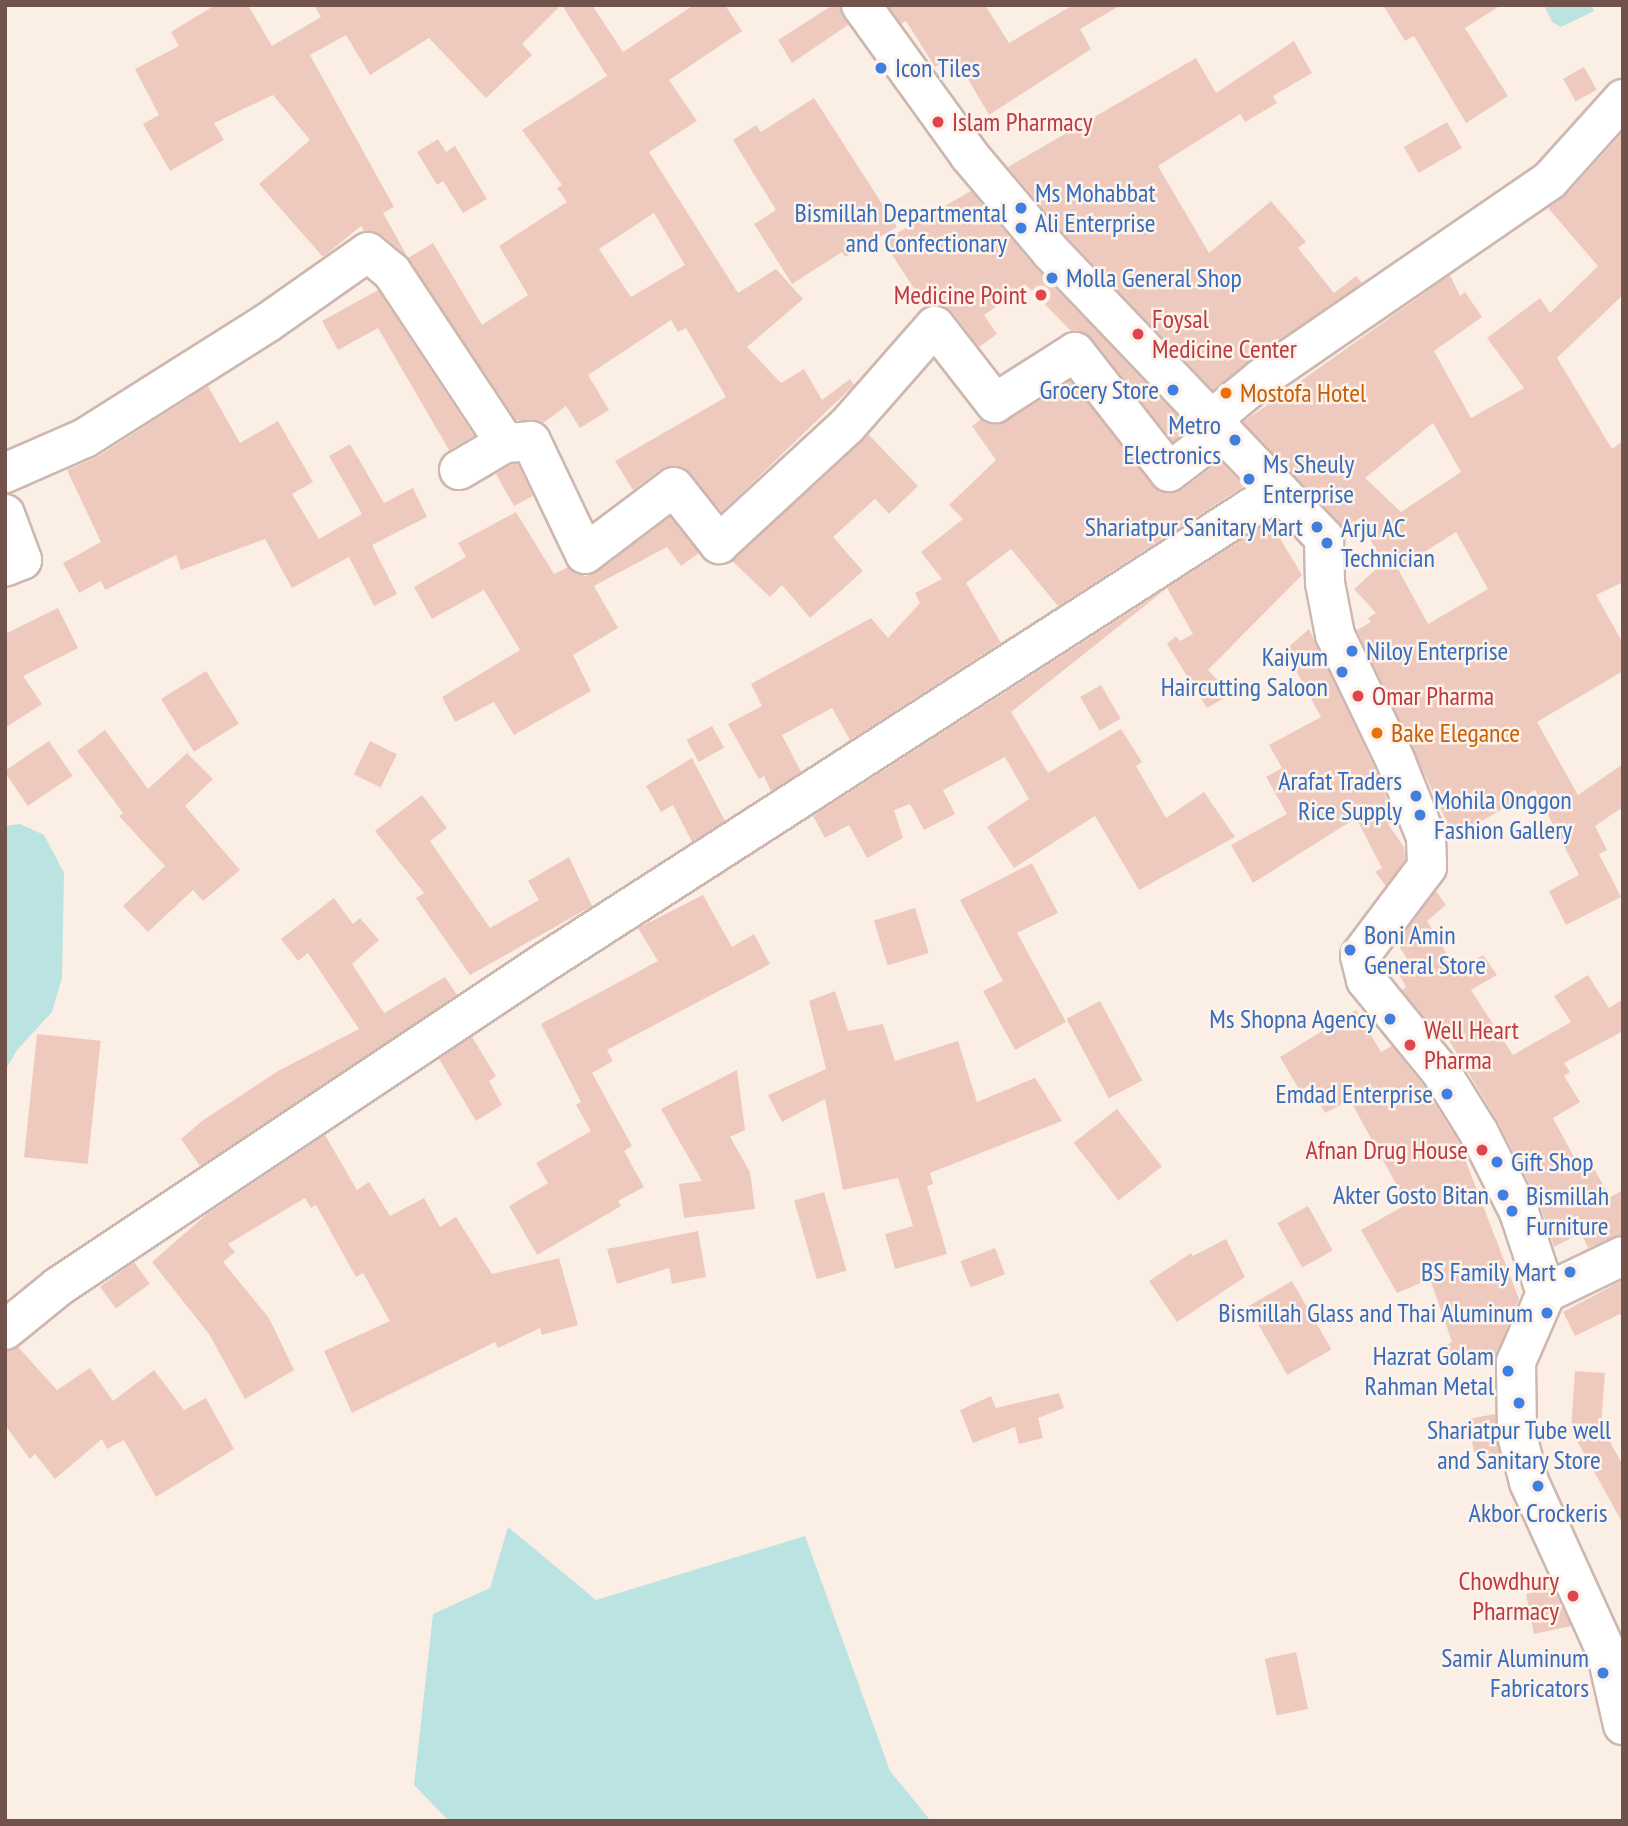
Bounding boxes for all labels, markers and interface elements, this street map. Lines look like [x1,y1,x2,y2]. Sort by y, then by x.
place label: Icon Tiles [895,52,981,84]
marker: Icon Tiles [873,60,889,76]
place label: Islam Pharmacy [952,106,1093,138]
marker: Islam Pharmacy [930,114,946,130]
place label: Ms Mohabbat Ali Enterprise [1035,177,1156,238]
place label: Bismillah Departmental and Confectionary [795,197,1007,258]
marker: Ms Mohabbat Ali Enterprise [1013,200,1029,216]
marker: Bismillah Departmental and Confectionary [1013,220,1029,236]
place label: Molla General Shop [1066,262,1242,294]
marker: Molla General Shop [1044,270,1060,286]
place label: Medicine Point [894,279,1027,311]
marker: Medicine Point [1033,287,1049,303]
place label: Foysal Medicine Center [1152,303,1297,364]
marker: Foysal Medicine Center [1130,326,1146,342]
place label: Grocery Store [1039,374,1159,406]
place label: Mostofa Hotel [1240,377,1366,409]
marker: Grocery Store [1165,382,1181,398]
marker: Mostofa Hotel [1218,385,1234,401]
place label: Metro Electronics [1123,409,1221,471]
marker: Metro Electronics [1227,432,1243,448]
place label: Ms Sheuly Enterprise [1263,448,1354,510]
marker: Ms Sheuly Enterprise [1241,471,1257,487]
place label: Shariatpur Sanitary Mart [1084,511,1303,543]
place label: Arju AC Technician [1341,512,1435,574]
marker: Shariatpur Sanitary Mart [1309,519,1325,535]
marker: Arju AC Technician [1319,535,1335,551]
place label: Niloy Enterprise [1366,635,1509,667]
place label: Kaiyum Haircutting Saloon [1161,641,1328,702]
marker: Niloy Enterprise [1344,643,1360,659]
marker: Kaiyum Haircutting Saloon [1334,664,1350,680]
place label: Omar Pharma [1372,680,1494,712]
marker: Omar Pharma [1350,688,1366,704]
place label: Bake Elegance [1391,717,1520,749]
marker: Bake Elegance [1369,725,1385,741]
place label: Arafat Traders Rice Supply [1278,765,1402,826]
place label: Mohila Onggon Fashion Gallery [1434,784,1572,846]
marker: Arafat Traders Rice Supply [1408,788,1424,804]
marker: Mohila Onggon Fashion Gallery [1412,807,1428,823]
place label: Boni Amin General Store [1364,919,1486,981]
marker: Boni Amin General Store [1342,942,1358,958]
place label: Ms Shopna Agency [1209,1003,1376,1035]
marker: Ms Shopna Agency [1382,1011,1398,1027]
place label: Well Heart Pharma [1424,1014,1519,1076]
marker: Well Heart Pharma [1402,1037,1418,1053]
place label: Emdad Enterprise [1276,1078,1433,1110]
marker: Emdad Enterprise [1439,1086,1455,1102]
place label: Afnan Drug House [1306,1134,1468,1166]
marker: Afnan Drug House [1474,1142,1490,1158]
place label: Gift Shop [1511,1146,1594,1178]
marker: Gift Shop [1489,1154,1505,1170]
place label: Akter Gosto Bitan [1333,1179,1489,1211]
place label: Bismillah Furniture [1526,1180,1609,1242]
marker: Akter Gosto Bitan [1495,1187,1511,1203]
marker: Bismillah Furniture [1504,1203,1520,1219]
place label: BS Family Mart [1420,1256,1556,1288]
marker: BS Family Mart [1562,1264,1578,1280]
place label: Bismillah Glass and Thai Aluminum [1217,1297,1533,1329]
marker: Bismillah Glass and Thai Aluminum [1539,1305,1555,1321]
place label: Hazrat Golam Rahman Metal [1365,1340,1494,1402]
marker: Hazrat Golam Rahman Metal [1500,1363,1516,1379]
marker: Shariatpur Tube well and Sanitary Store [1511,1395,1527,1411]
place label: Shariatpur Tube well and Sanitary Store [1427,1414,1611,1476]
marker: Akbor Crockeris [1530,1478,1546,1494]
place label: Akbor Crockeris [1469,1497,1607,1529]
place label: Chowdhury Pharmacy [1458,1565,1559,1626]
marker: Chowdhury Pharmacy [1565,1588,1581,1604]
place label: Samir Aluminum Fabricators [1440,1642,1589,1704]
marker: Samir Aluminum Fabricators [1595,1665,1611,1681]

